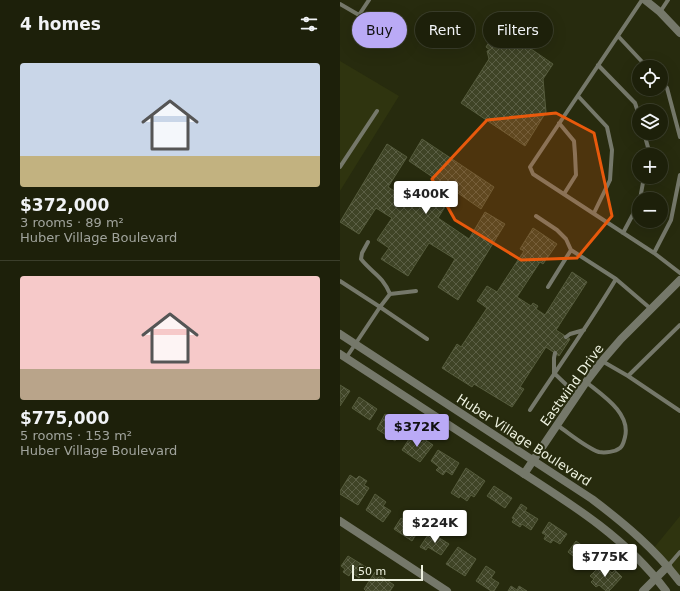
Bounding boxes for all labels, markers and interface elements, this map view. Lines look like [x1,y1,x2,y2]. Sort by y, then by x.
chip: Buy [352,12,407,48]
chip: Rent [415,12,475,48]
chip: Filters [483,12,553,48]
icon: filters [298,13,320,35]
text: 4 homes [20,14,101,34]
map controls [632,60,668,228]
button: locate [632,60,668,96]
icon: home [134,89,206,161]
button: layers [632,104,668,140]
button: + [632,148,668,184]
pin: $400K [398,181,454,215]
text: $400K [403,186,449,201]
button: − [632,192,668,228]
text: $372,000 [20,195,109,215]
text: 3 rooms · 89 m² [20,215,124,230]
text: Huber Village Boulevard [20,230,177,245]
icon: home [134,302,206,374]
street label: Eastwind Drive [537,341,607,429]
street label: Huber Village Boulevard [454,391,594,489]
text: $775,000 [20,408,109,428]
pin: $372K [389,414,445,448]
text: $372K [394,419,440,434]
text: 5 rooms · 153 m² [20,428,132,443]
text: Huber Village Boulevard [20,443,177,458]
pin: $224K [407,510,463,544]
text: $224K [412,515,458,530]
pin: $775K [577,544,633,578]
text: $775K [582,549,628,564]
scale bar [352,563,423,582]
text: 50 m [358,565,386,578]

